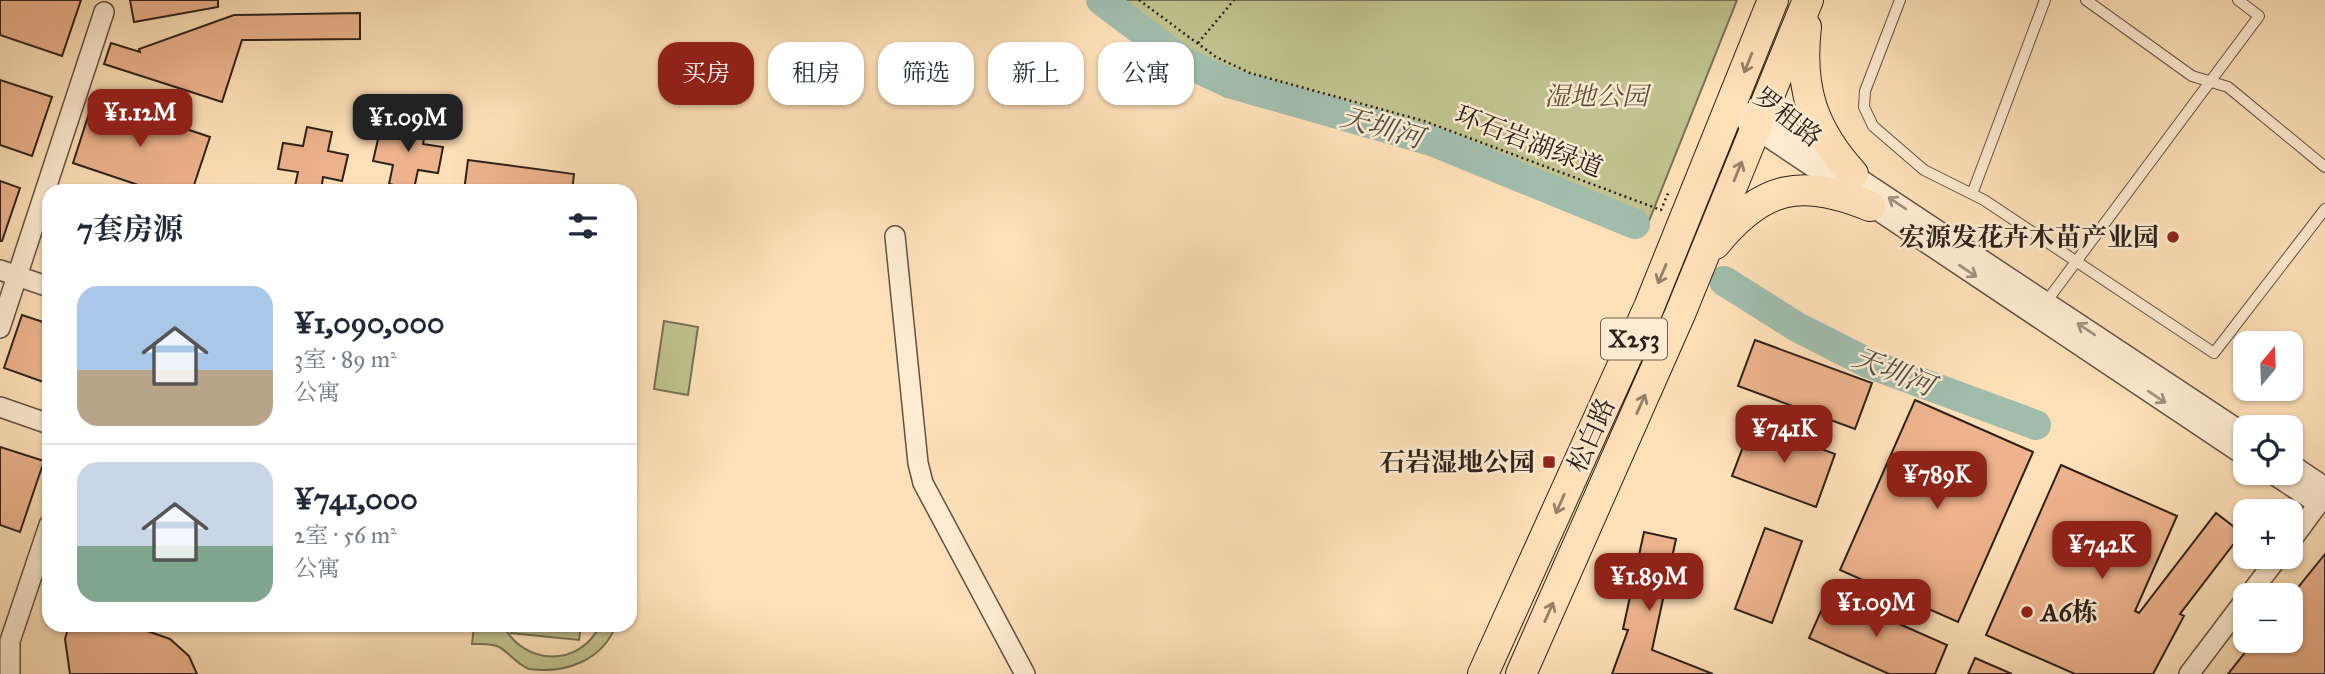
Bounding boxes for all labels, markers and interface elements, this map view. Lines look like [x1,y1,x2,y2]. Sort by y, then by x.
chip: 买房 [658,42,754,105]
chip: 租房 [768,42,864,105]
chip: 筛选 [878,42,974,105]
chip: 新上 [988,42,1084,105]
chip: 公寓 [1098,42,1194,105]
one-way arrow [1741,52,1754,74]
park label: 湿地公园 [1544,80,1652,112]
street label: 罗租路 [1747,80,1829,154]
pin: ¥1.12M [83,90,197,149]
pin: ¥1.09M [351,94,465,154]
text: ¥1.12M [103,98,177,126]
street label: 环石岩湖绿道 [1450,98,1608,184]
water label: 天圳河 [1337,99,1432,157]
text: ¥1.09M [369,103,447,131]
one-way arrow [1733,161,1746,183]
one-way arrow [1887,196,1907,210]
icon: filters [564,207,602,245]
text: 7套房源 [77,211,183,247]
place label: 宏源发花卉木苗产业园 [1899,221,2159,253]
marker: 宏源发花卉木苗产业园 [2165,229,2181,245]
one-way arrow [1655,263,1668,284]
one-way arrow [1958,264,1977,279]
text: ¥1,090,000 [294,305,444,341]
icon: home [133,314,217,398]
road number: X253 [1601,318,1667,360]
one-way arrow [2077,322,2096,336]
north arrow [2233,331,2303,401]
map controls [2233,331,2303,653]
water label: 天圳河 [1848,340,1944,405]
text: 3室 · 89 m² [294,345,397,373]
text: 公寓 [294,378,340,406]
one-way arrow [2147,391,2167,405]
street label: 松白路 [1561,393,1621,477]
one-way arrow [1635,394,1648,415]
pin: ¥741K [1735,406,1833,465]
text: ¥741K [1751,414,1817,442]
button: locate [2233,415,2303,485]
place label: 石岩湿地公园 [1379,446,1535,478]
pin: ¥789K [1888,452,1986,511]
marker: 石岩湿地公园 [1541,454,1557,470]
text: ¥789K [1903,460,1971,488]
text: ¥741,000 [294,481,418,517]
icon: home [133,490,217,574]
one-way arrow [1553,493,1566,515]
button: + [2233,499,2303,569]
text: 2室 · 56 m² [294,521,397,549]
pin: ¥742K [2053,522,2151,581]
text: ¥742K [2068,530,2136,558]
text: 公寓 [294,554,340,582]
pin: ¥1.89M [1592,554,1706,613]
text: ¥1.89M [1610,562,1688,590]
pin: ¥1.09M [1819,580,1933,639]
button: − [2233,583,2303,653]
text: ¥1.09M [1837,588,1915,616]
place label: A6栋 [2039,596,2098,628]
one-way arrow [1543,602,1556,623]
marker: A6栋 [2019,604,2035,620]

